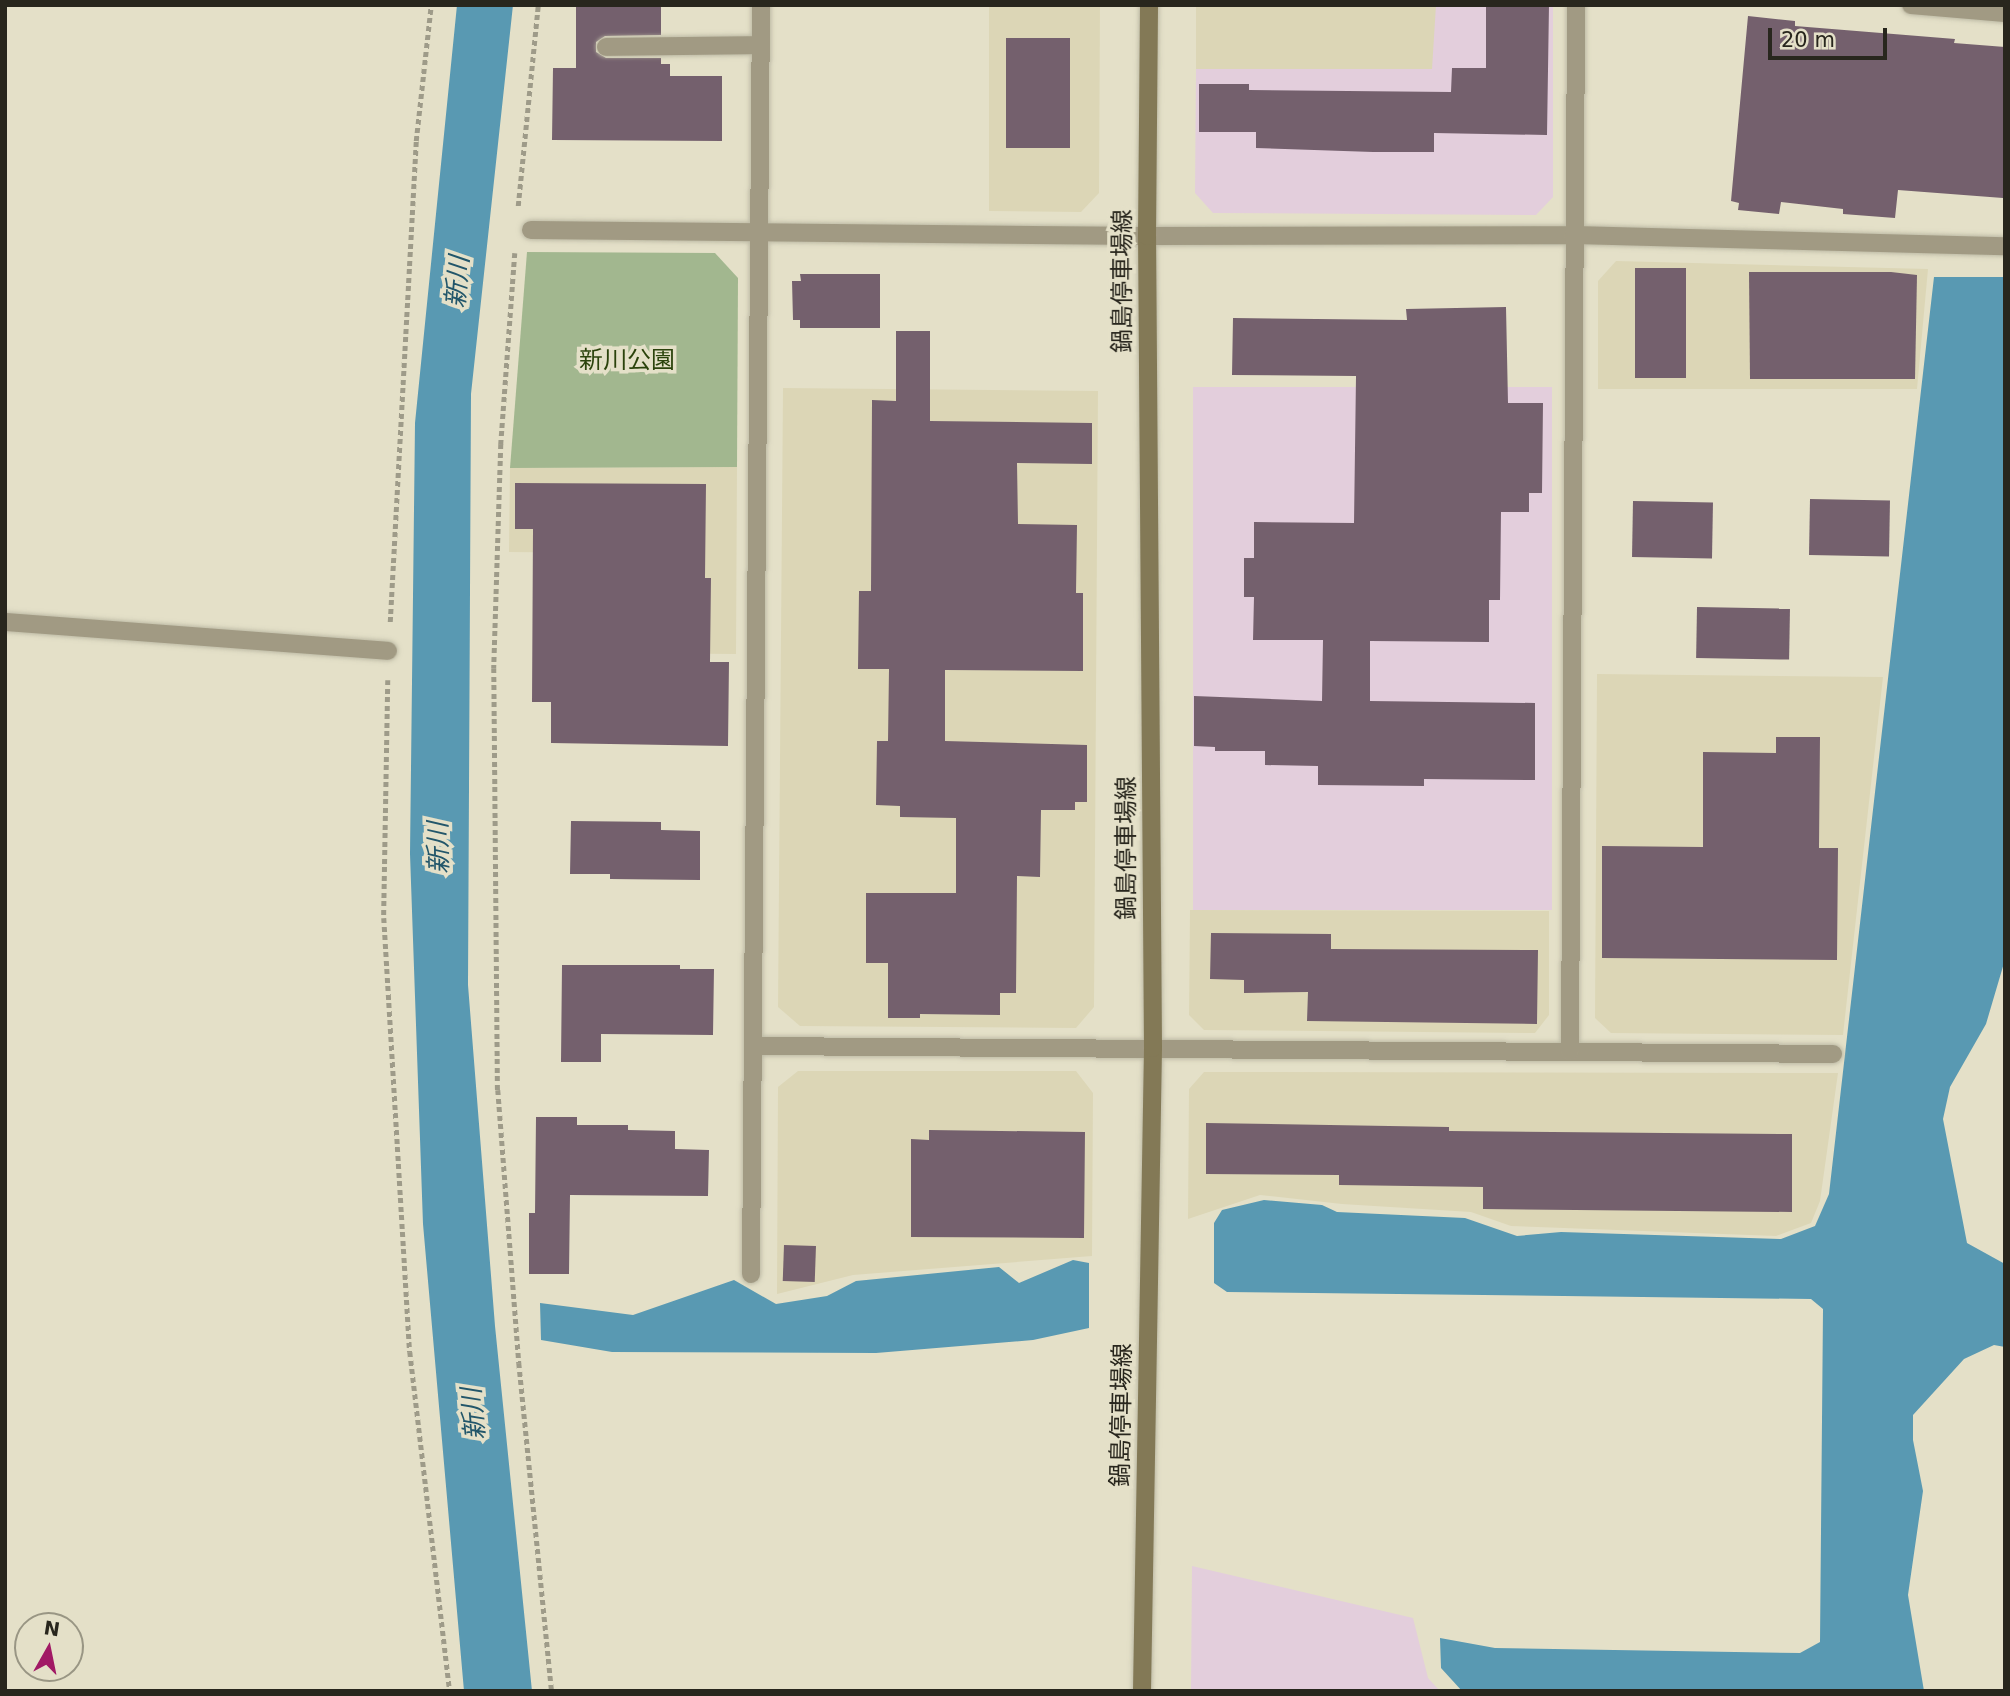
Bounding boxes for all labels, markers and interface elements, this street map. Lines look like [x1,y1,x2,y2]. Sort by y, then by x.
scale bar [1772,14,1891,58]
text: 20 m [1781,28,1835,52]
street label: 鍋島停車場線 [1109,209,1137,353]
water label: 新川 [440,255,476,309]
park label: 新川公園 [579,347,675,375]
street label: 鍋島停車場線 [1113,776,1141,920]
water label: 新川 [423,822,455,874]
street label: 鍋島停車場線 [1106,1343,1138,1487]
water label: 新川 [456,1387,492,1441]
north arrow [14,1612,84,1682]
text: N [42,1616,62,1640]

